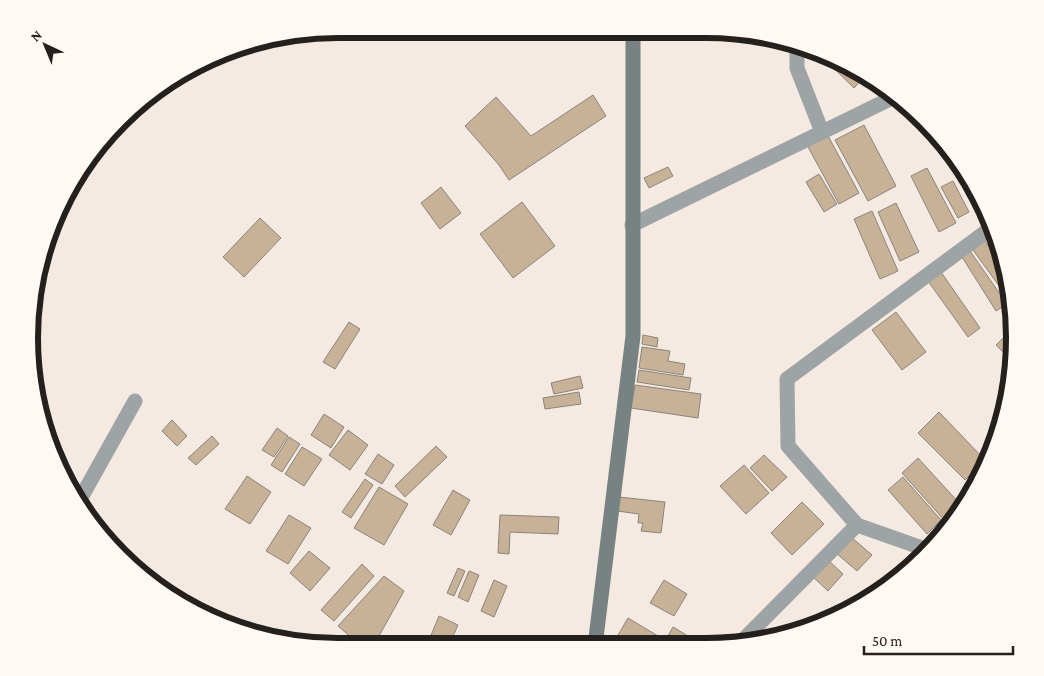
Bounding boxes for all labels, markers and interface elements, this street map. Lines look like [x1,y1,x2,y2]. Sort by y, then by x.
north arrow [20,20,70,70]
text: N [27,26,45,45]
scale bar [864,624,1013,656]
text: 50 m [872,633,902,649]

